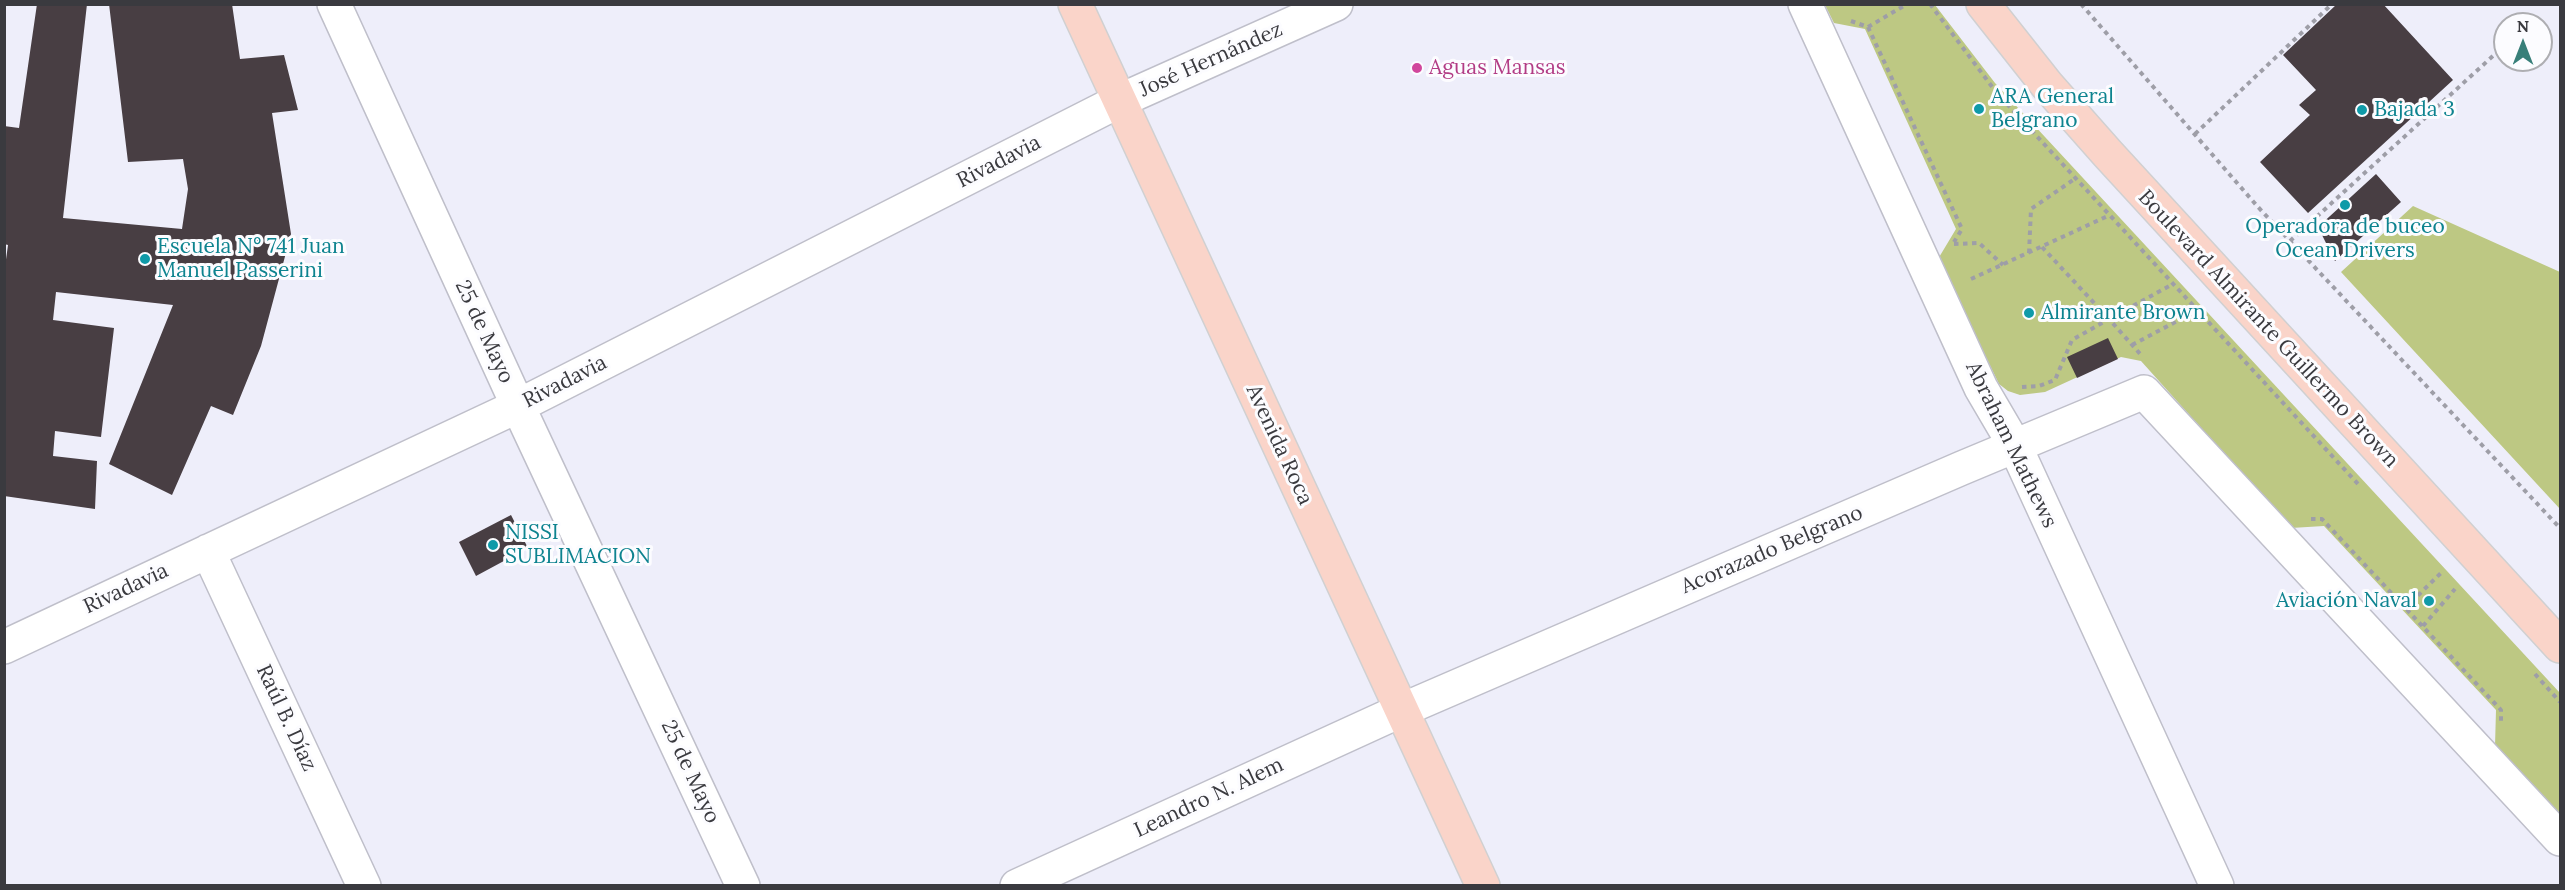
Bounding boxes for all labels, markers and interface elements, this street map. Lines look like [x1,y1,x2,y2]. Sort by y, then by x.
north arrow [2493,12,2553,72]
text: N [2517,16,2529,36]
street label: José Hernández [1136,17,1286,103]
place label: Aguas Mansas [1429,55,1566,81]
marker: Aguas Mansas [1410,61,1424,75]
place label: ARA General Belgrano [1991,84,2114,134]
place label: Bajada 3 [2374,97,2455,123]
marker: ARA General Belgrano [1972,102,1986,116]
marker: Bajada 3 [2355,103,2369,117]
street label: Rivadavia [953,130,1045,194]
street label: Boulevard Almirante Guillermo Brown [2132,185,2404,473]
marker: Operadora de buceo Ocean Drivers [2338,198,2352,212]
place label: Operadora de buceo Ocean Drivers [2245,214,2445,264]
place label: Escuela N° 741 Juan Manuel Passerini [157,234,345,284]
marker: Escuela N° 741 Juan Manuel Passerini [138,252,152,266]
street label: 25 de Mayo [449,276,519,388]
place label: Almirante Brown [2041,300,2205,326]
marker: Almirante Brown [2022,306,2036,320]
street label: Rivadavia [519,350,611,414]
street label: Abraham Mathews [1960,358,2062,532]
street label: Avenida Roca [1240,381,1318,509]
street label: Acorazado Belgrano [1677,500,1867,600]
place label: NISSI SUBLIMACION [505,520,651,570]
marker: NISSI SUBLIMACION [486,538,500,552]
street label: Rivadavia [80,558,172,620]
place label: Aviación Naval [2276,588,2417,614]
marker: Aviación Naval [2422,594,2436,608]
street label: Raúl B. Díaz [250,661,322,775]
street label: 25 de Mayo [655,716,725,828]
street label: Leandro N. Alem [1130,752,1288,844]

